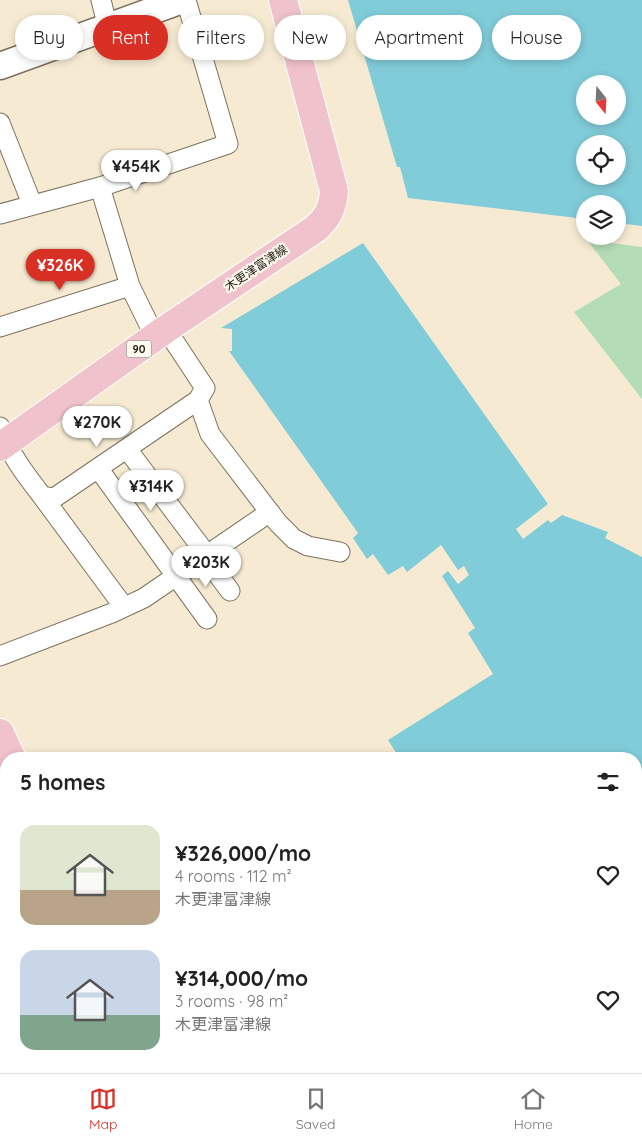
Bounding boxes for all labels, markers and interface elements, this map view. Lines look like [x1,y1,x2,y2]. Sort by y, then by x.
chip: Buy [15,15,83,60]
chip: Rent [93,15,168,60]
chip: Filters [178,15,264,60]
chip: New [274,15,346,60]
chip: Apartment [356,15,482,60]
chip: House [492,15,581,60]
north arrow [576,75,626,125]
map controls [576,75,626,245]
button: locate [576,135,626,185]
pin: ¥454K [101,150,171,192]
text: ¥454K [112,156,160,176]
button: layers [576,195,626,245]
street label: 木更津富津線 [222,241,290,294]
pin: ¥326K [25,248,95,291]
text: ¥326K [37,255,83,275]
road number: 90 [126,340,152,358]
pin: ¥270K [62,406,132,448]
text: ¥270K [73,412,121,432]
pin: ¥314K [116,470,186,512]
text: ¥314K [129,476,173,496]
pin: ¥203K [171,546,241,588]
text: ¥203K [182,552,230,572]
icon: filters [594,768,622,796]
text: 5 homes [20,769,105,795]
text: ¥326,000/mo [175,840,311,866]
icon: home [60,845,120,905]
icon: heart [594,861,622,889]
text: 4 rooms · 112 m² [175,866,292,886]
text: 木更津富津線 [175,889,271,909]
text: ¥314,000/mo [175,965,308,991]
icon: home [60,970,120,1030]
icon: heart [594,986,622,1014]
text: 3 rooms · 98 m² [175,991,288,1011]
text: 木更津富津線 [175,1014,271,1034]
tab: Map [89,1085,118,1133]
tab: Saved [296,1085,336,1133]
tab: Home [514,1085,553,1133]

